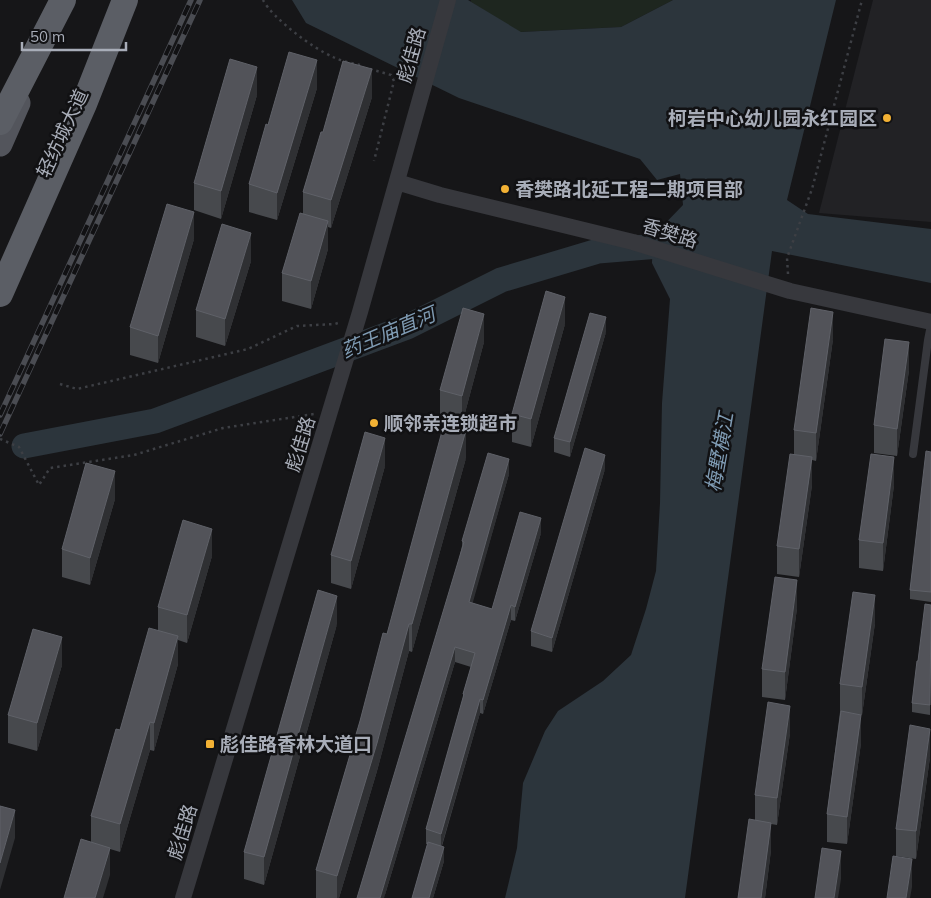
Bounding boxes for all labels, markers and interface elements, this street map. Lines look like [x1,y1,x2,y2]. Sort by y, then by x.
scale bar [22,20,126,52]
street label: 彪佳路 [392,24,430,86]
text: 50 m [30,27,65,46]
street label: 轻纺城大道 [31,85,93,181]
place label: 柯岩中心幼儿园永红园区 [668,106,877,130]
marker: 柯岩中心幼儿园永红园区 [881,112,893,124]
place label: 香樊路北延工程二期项目部 [515,177,743,201]
marker: 香樊路北延工程二期项目部 [499,183,511,195]
street label: 香樊路 [639,213,701,253]
water label: 药王庙直河 [337,299,443,363]
water label: 梅墅横江 [700,408,739,494]
place label: 顺邻亲连锁超市 [384,411,517,435]
street label: 彪佳路 [280,413,320,475]
marker: 顺邻亲连锁超市 [368,417,380,429]
place label: 彪佳路香林大道口 [220,732,372,756]
marker: 彪佳路香林大道口 [204,738,216,750]
street label: 彪佳路 [162,801,202,863]

